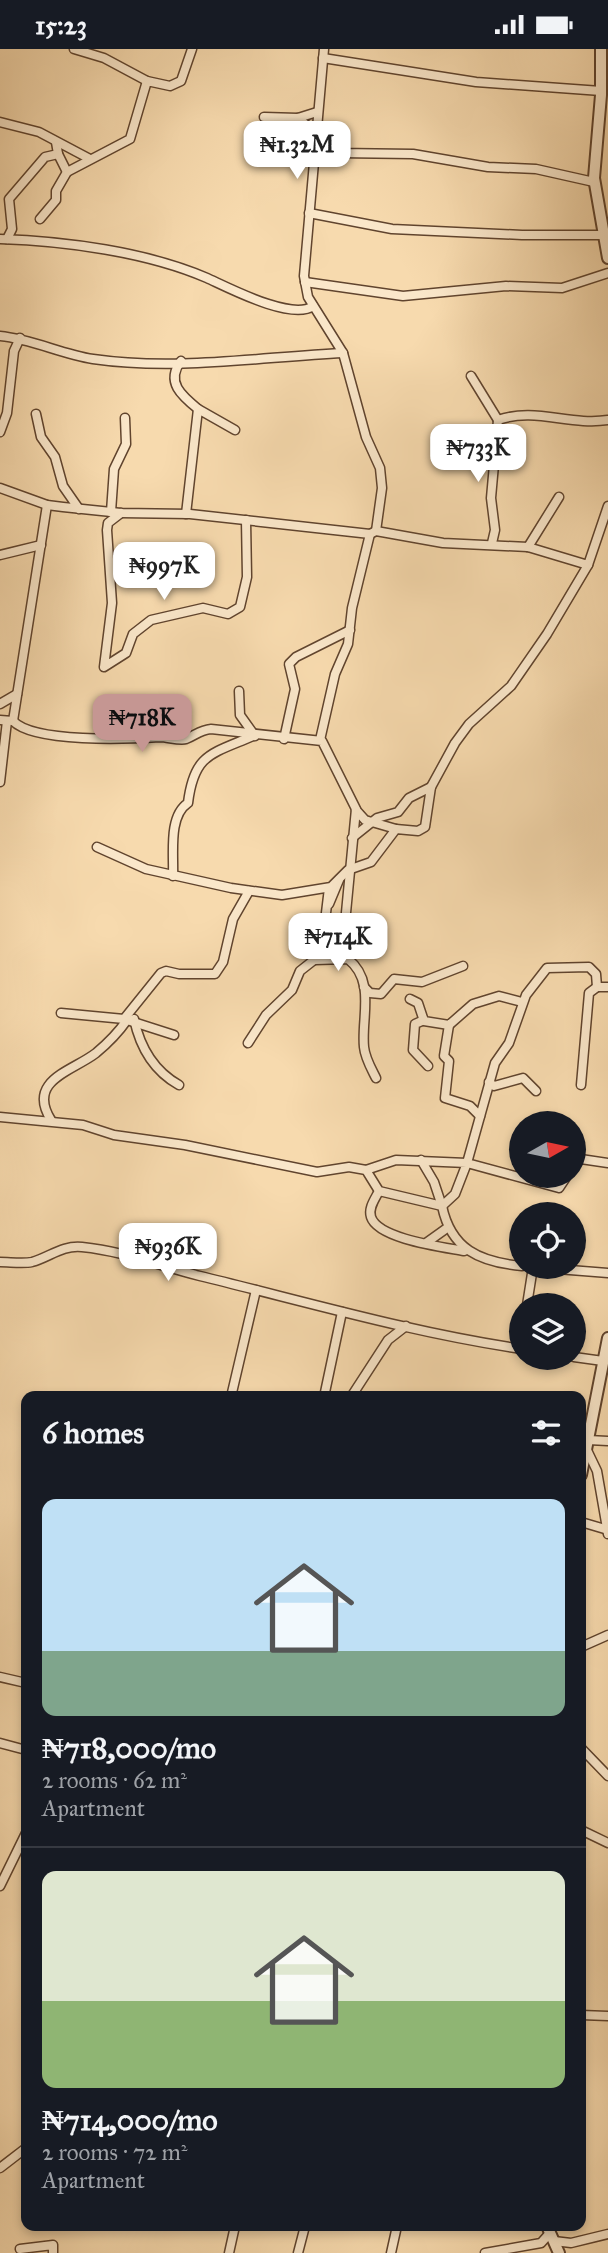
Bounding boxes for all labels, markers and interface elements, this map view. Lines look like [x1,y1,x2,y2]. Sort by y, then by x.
text: 15:23 [35,9,87,41]
pin: ₦1.32M [240,121,354,181]
text: ₦1.32M [260,130,334,158]
pin: ₦733K [429,425,527,484]
text: ₦733K [446,433,510,461]
pin: ₦997K [115,543,213,602]
text: ₦997K [129,551,199,579]
pin: ₦718K [93,695,191,754]
text: ₦718K [109,703,175,731]
pin: ₦714K [289,913,387,973]
text: ₦714K [304,922,372,950]
north arrow [509,1111,586,1188]
map controls [509,1111,586,1370]
button: locate [509,1202,586,1279]
pin: ₦936K [119,1223,217,1283]
text: ₦936K [135,1232,201,1260]
button: layers [509,1293,586,1370]
icon: filters [527,1414,565,1452]
text: 6 homes [42,1415,144,1451]
icon: home [241,1545,367,1671]
text: ₦718,000/mo [42,1730,216,1766]
text: 2 rooms · 62 m² [42,1766,187,1794]
text: Apartment [42,1794,145,1822]
icon: home [241,1917,367,2043]
text: ₦714,000/mo [42,2102,218,2138]
text: 2 rooms · 72 m² [42,2138,187,2166]
text: Apartment [42,2166,145,2194]

